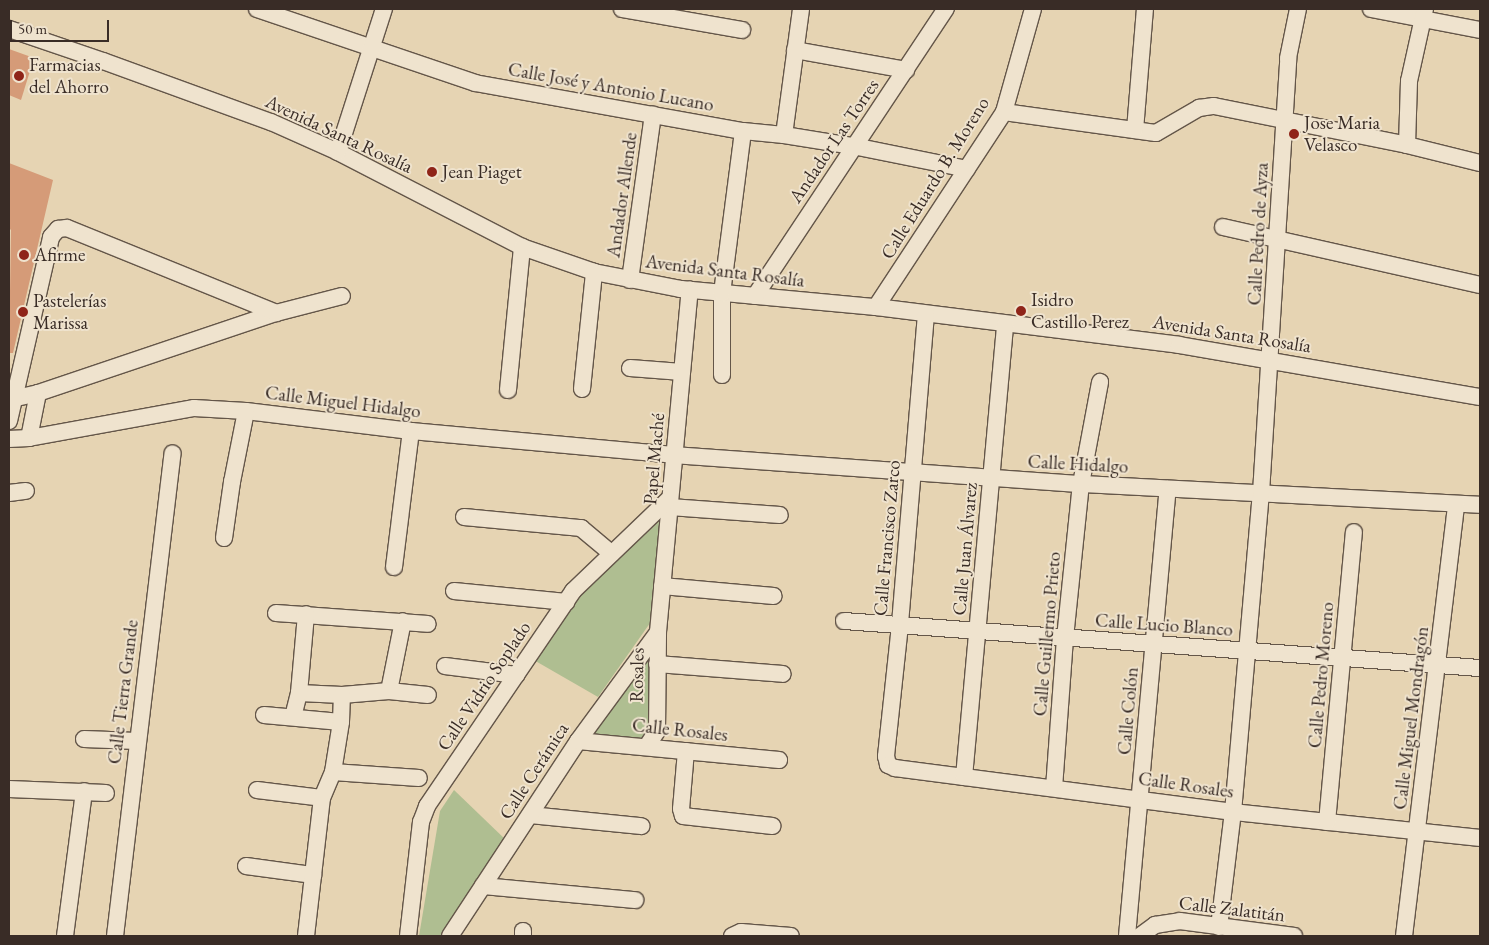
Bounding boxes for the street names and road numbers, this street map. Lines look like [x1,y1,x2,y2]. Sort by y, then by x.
street label: Calle José y Antonio Lucano [506,58,716,116]
street label: Andador Las Torres [784,75,884,207]
street label: Avenida Santa Rosalía [262,90,416,178]
street label: Calle Eduardo B. Moreno [876,93,994,263]
street label: Andador Allende [602,131,642,259]
street label: Calle Pedro de Ayza [1243,162,1273,306]
street label: Avenida Santa Rosalía [644,250,806,292]
street label: Avenida Santa Rosalía [1151,310,1313,358]
street label: Calle Miguel Hidalgo [264,381,422,423]
street label: Papel Maché [639,412,669,506]
street label: Calle Hidalgo [1027,450,1129,478]
street label: Calle Francisco Zarco [869,459,905,617]
street label: Calle Juan Álvarez [948,481,982,617]
street label: Calle Guillermo Prieto [1028,551,1066,717]
street label: Calle Pedro Moreno [1303,601,1339,749]
street label: Calle Lucio Blanco [1094,609,1234,641]
street label: Calle Vidrio Soplado [432,617,536,755]
street label: Calle Tierra Grande [103,619,143,765]
street label: Calle Miguel Mondragón [1388,625,1434,811]
street label: Rosales [625,647,649,703]
street label: Calle Colón [1113,666,1143,756]
street label: Calle Rosales [631,714,729,746]
street label: Calle Cerámica [494,718,574,824]
street label: Calle Rosales [1137,767,1235,803]
street label: Calle Zalatitán [1178,891,1286,927]

